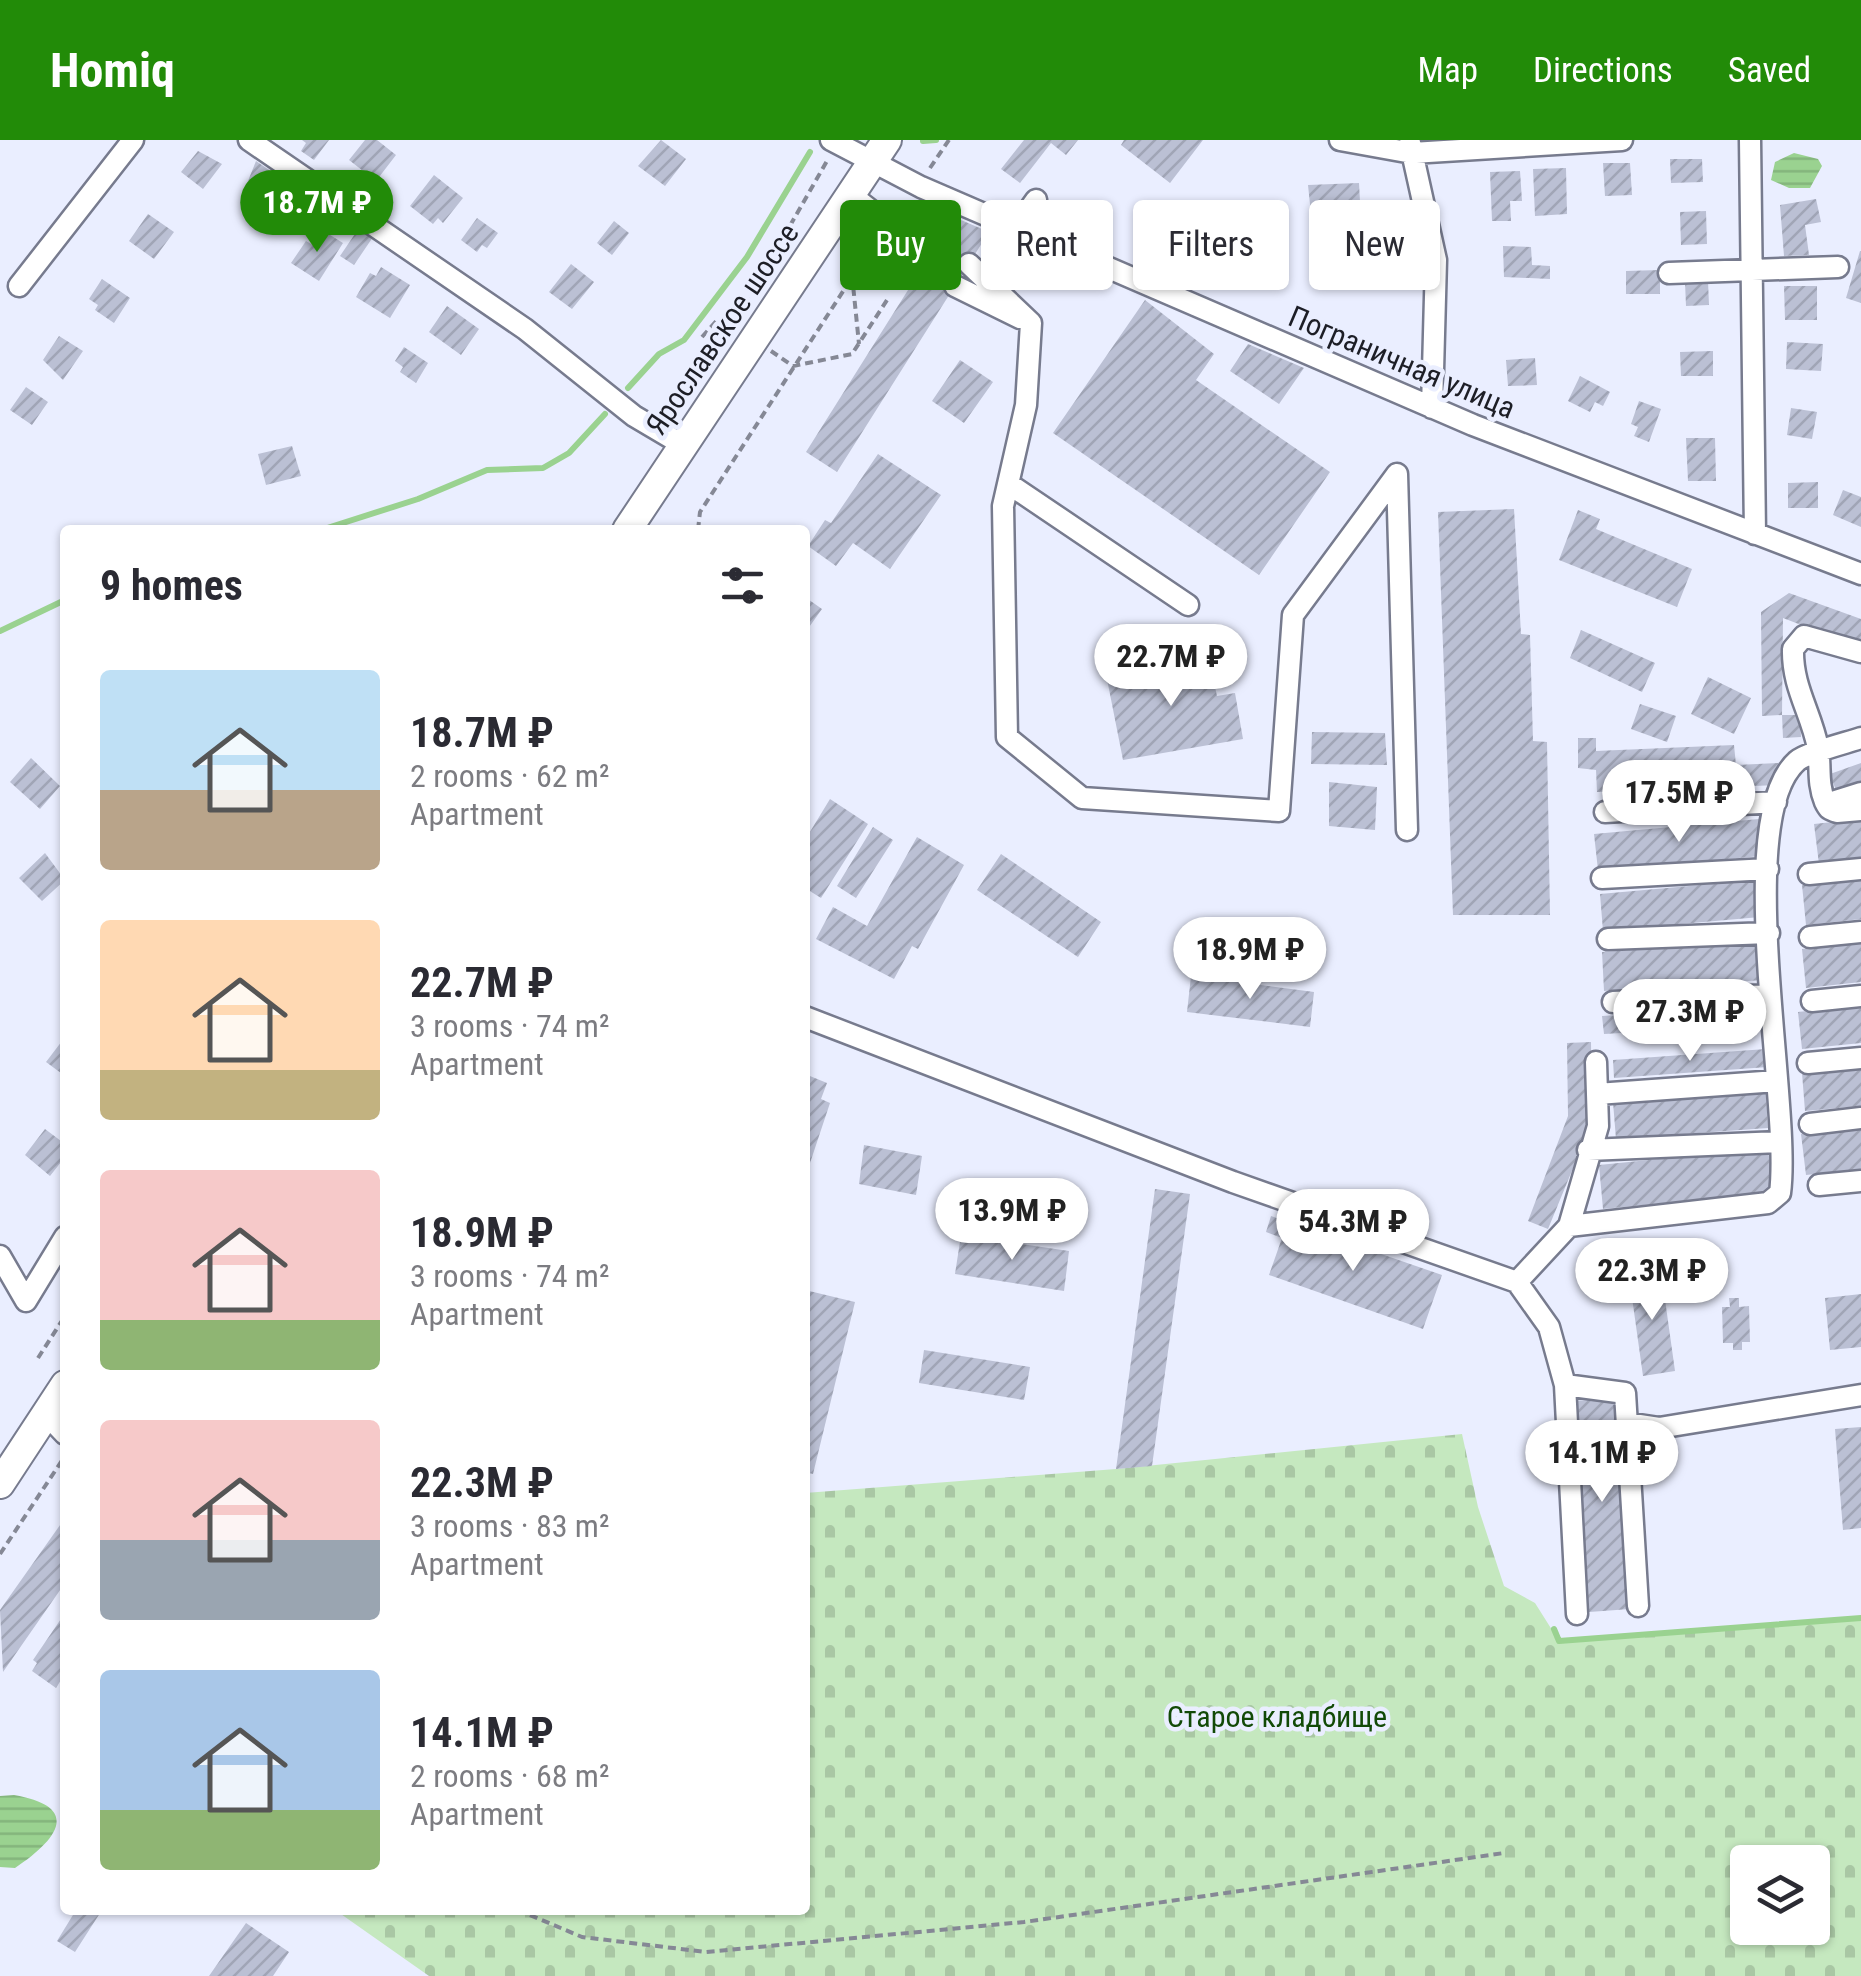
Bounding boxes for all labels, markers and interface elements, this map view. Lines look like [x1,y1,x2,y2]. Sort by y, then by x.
text: Homiq [50,42,175,99]
text: Map [1418,50,1478,91]
text: Directions [1533,50,1673,91]
text: Saved [1728,50,1811,91]
pin: 18.7M ₽ [225,170,409,255]
text: 18.7M ₽ [262,183,372,221]
chip: Buy [840,200,961,290]
chip: Rent [981,200,1113,290]
chip: Filters [1133,200,1289,290]
chip: New [1309,200,1440,290]
street label: Ярославское шоссе [638,217,806,441]
street label: Пограничная улица [1284,299,1520,425]
icon: filters [715,558,770,613]
text: 9 homes [100,561,243,610]
pin: 22.7M ₽ [1079,624,1263,709]
text: 22.7M ₽ [1116,637,1226,675]
text: 18.7M ₽ [410,708,554,757]
icon: home [180,710,300,830]
text: 2 rooms · 62 m² [410,757,609,795]
pin: 17.5M ₽ [1587,760,1771,845]
text: 17.5M ₽ [1624,773,1734,811]
text: Apartment [410,795,544,833]
pin: 18.9M ₽ [1158,917,1342,1002]
text: 18.9M ₽ [1195,930,1305,968]
text: 22.7M ₽ [410,958,554,1007]
icon: home [180,960,300,1080]
pin: 27.3M ₽ [1598,979,1782,1064]
text: 27.3M ₽ [1635,992,1745,1030]
text: 3 rooms · 74 m² [410,1007,609,1045]
text: Apartment [410,1045,544,1083]
pin: 13.9M ₽ [920,1178,1104,1263]
pin: 54.3M ₽ [1261,1189,1445,1274]
text: 13.9M ₽ [957,1191,1067,1229]
text: 54.3M ₽ [1298,1202,1408,1240]
text: 18.9M ₽ [410,1208,554,1257]
icon: home [180,1210,300,1330]
pin: 22.3M ₽ [1560,1238,1744,1323]
text: 22.3M ₽ [1597,1251,1707,1289]
text: 3 rooms · 74 m² [410,1257,609,1295]
text: Apartment [410,1295,544,1333]
pin: 14.1M ₽ [1510,1420,1694,1505]
text: 14.1M ₽ [1547,1433,1657,1471]
text: 22.3M ₽ [410,1458,554,1507]
icon: home [180,1460,300,1580]
text: 3 rooms · 83 m² [410,1507,609,1545]
text: Apartment [410,1545,544,1583]
park label: Старое кладбище [1167,1699,1387,1734]
text: 14.1M ₽ [410,1708,554,1757]
icon: home [180,1710,300,1830]
text: 2 rooms · 68 m² [410,1757,609,1795]
text: Apartment [410,1795,544,1833]
map controls [1730,1845,1830,1945]
button: layers [1730,1845,1830,1945]

